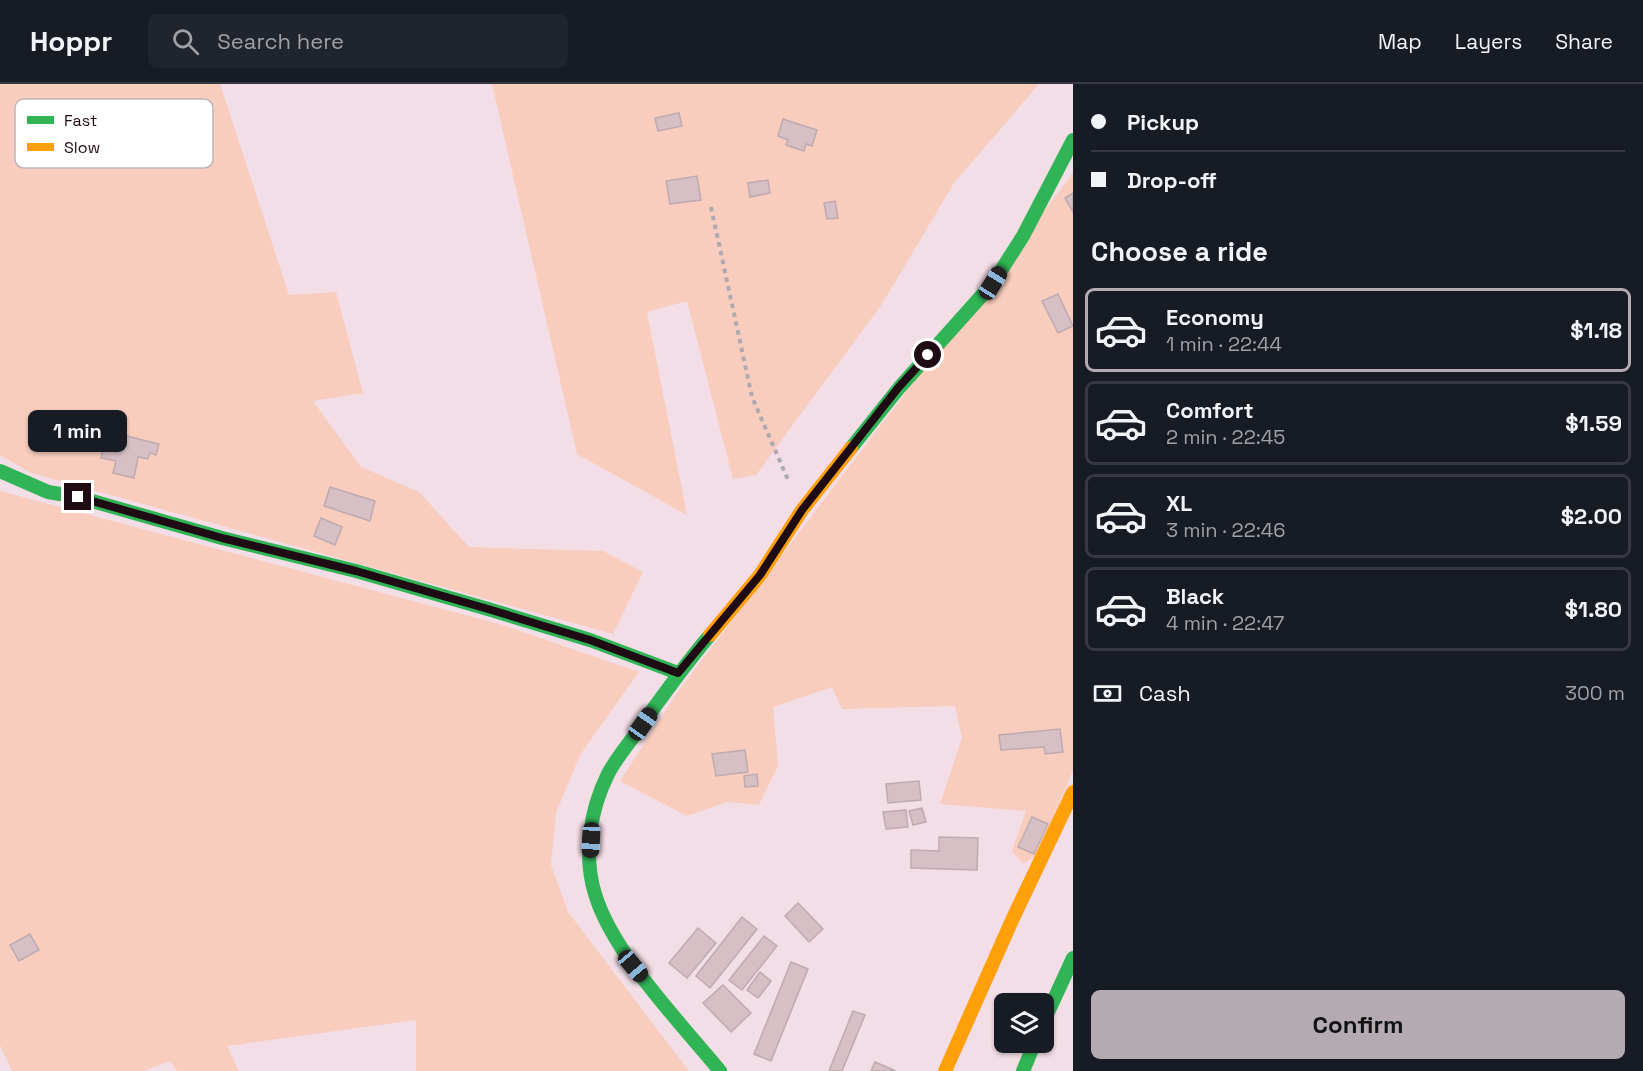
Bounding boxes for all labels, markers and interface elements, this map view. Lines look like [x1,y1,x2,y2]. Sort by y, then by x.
search box [148,14,568,68]
text: Hoppr [30,23,112,59]
icon: search [169,25,202,58]
text: Search here [217,27,344,55]
text: Map [1378,28,1422,55]
text: Layers [1455,28,1522,55]
text: Share [1555,28,1613,55]
legend [15,99,213,168]
text: Pickup [1127,108,1199,136]
text: Fast [64,110,97,131]
text: Slow [64,137,100,158]
text: Drop-off [1127,166,1217,194]
text: Choose a ride [1091,234,1268,269]
car [976,263,1010,303]
icon: car [1094,303,1148,357]
text: Economy [1166,303,1264,331]
text: $1.18 [1570,316,1622,344]
text: 1 min · 22:44 [1166,331,1282,357]
route start [914,341,941,368]
icon: car [1094,396,1148,450]
text: Comfort [1166,396,1254,424]
text: $1.59 [1565,409,1622,437]
callout: 1 min [28,410,128,452]
text: 1 min [53,418,102,444]
text: 2 min · 22:45 [1166,424,1285,450]
route end [64,483,91,510]
icon: car [1094,489,1148,543]
text: XL [1166,489,1192,517]
text: $2.00 [1561,502,1622,530]
text: 3 min · 22:46 [1166,517,1286,543]
icon: car [1094,582,1148,636]
text: Black [1166,582,1224,610]
text: $1.80 [1565,595,1622,623]
text: 4 min · 22:47 [1166,610,1284,636]
icon: cash [1091,677,1124,710]
text: Cash [1139,679,1191,707]
text: 300 m [1565,680,1625,706]
car [625,704,661,744]
car [581,822,601,858]
car [615,946,651,986]
button: Confirm [1091,990,1625,1059]
map controls [994,993,1054,1053]
button: layers [994,993,1054,1053]

